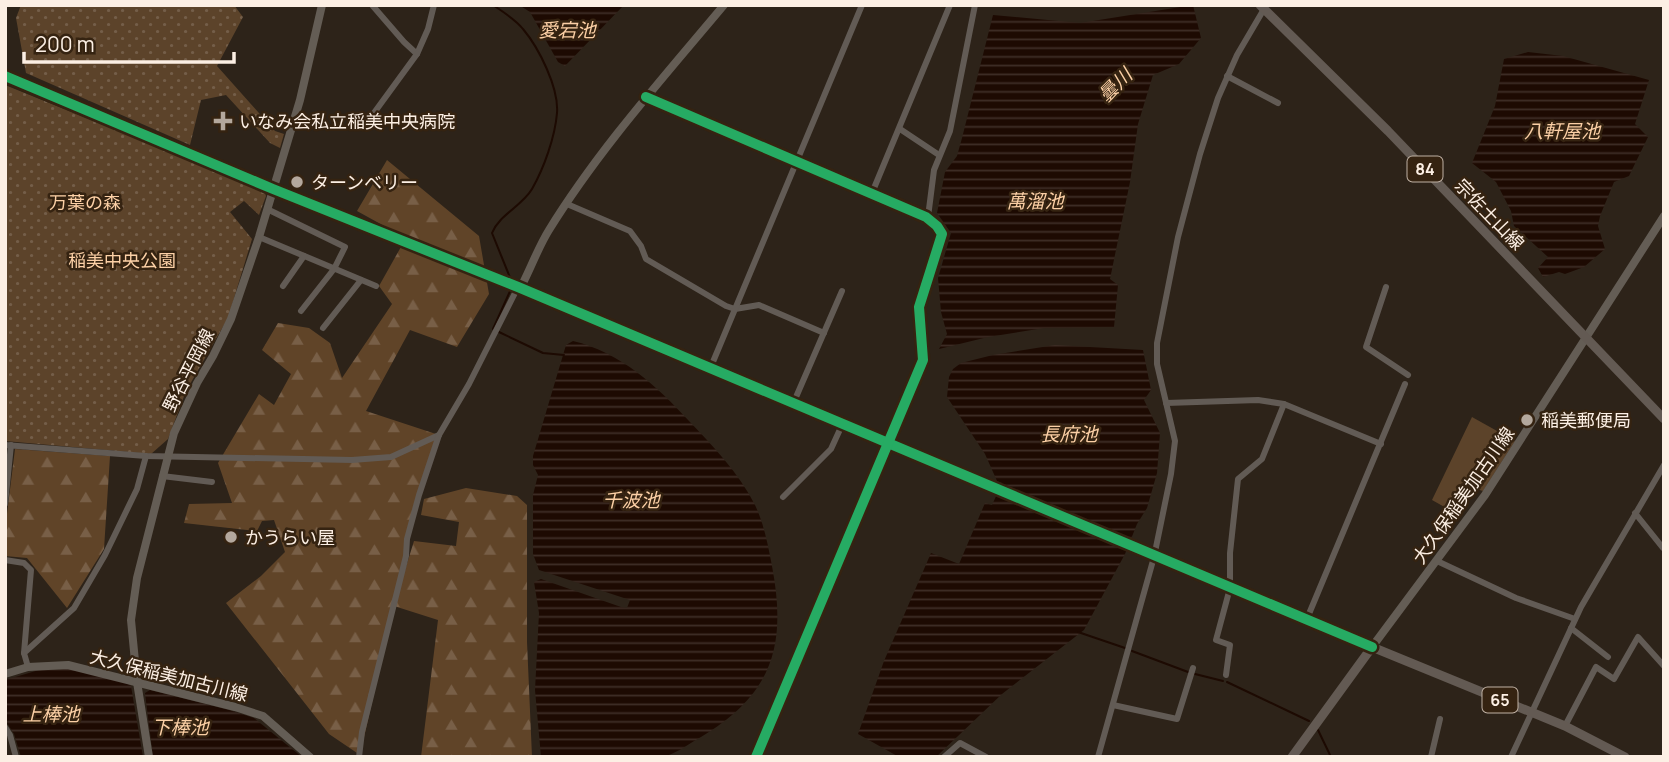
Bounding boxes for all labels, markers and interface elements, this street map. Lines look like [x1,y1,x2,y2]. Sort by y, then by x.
water label: 愛宕池 [538,17,597,43]
scale bar [24,21,234,65]
text: 200 m [35,30,95,58]
water label: 曇川 [1092,61,1139,108]
place label: いなみ会私立稲美中央病院 [239,109,455,133]
marker: いなみ会私立稲美中央病院 [213,111,233,131]
water label: 八軒屋池 [1524,118,1602,144]
road number: 84 [1408,156,1442,182]
place label: ターンベリー [311,170,418,194]
street label: 宗佐土山線 [1450,173,1530,255]
marker: ターンベリー [289,174,305,190]
water label: 萬溜池 [1006,188,1065,214]
park label: 万葉の森 [49,190,121,214]
park label: 稲美中央公園 [68,248,176,272]
street label: 野谷平岡線 [157,324,219,416]
place label: 稲美郵便局 [1541,408,1631,432]
marker: 稲美郵便局 [1519,412,1535,428]
water label: 長府池 [1040,421,1099,447]
street label: 大久保稲美加古川線 [1407,422,1519,568]
water label: 千波池 [602,487,661,513]
place label: かうらい屋 [245,525,335,549]
marker: かうらい屋 [223,529,239,545]
street label: 大久保稲美加古川線 [88,644,250,706]
road number: 65 [1482,688,1518,712]
water label: 上棒池 [22,701,81,727]
water label: 下棒池 [151,714,210,740]

